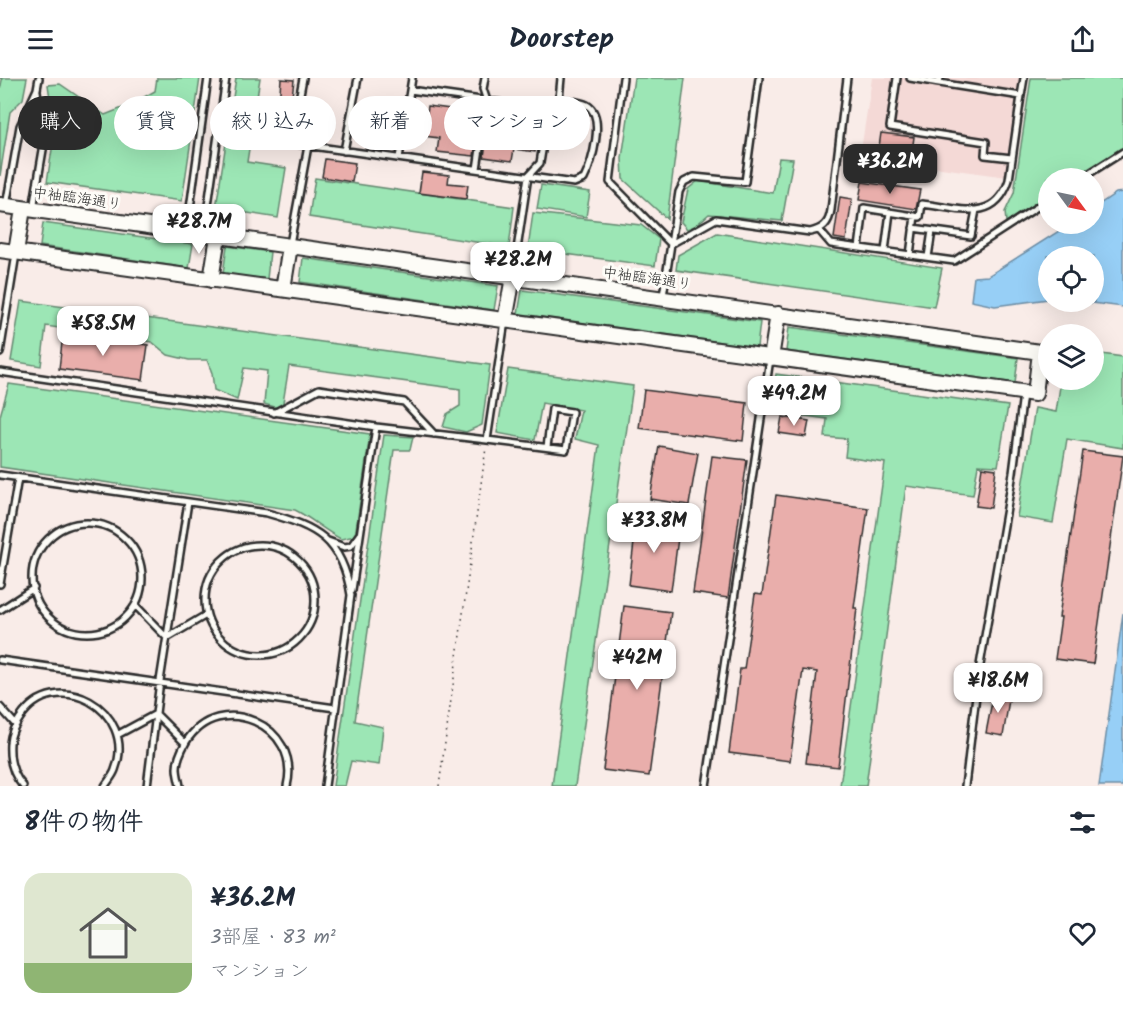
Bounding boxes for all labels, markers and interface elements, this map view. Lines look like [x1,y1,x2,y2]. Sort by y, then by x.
text: Doorstep [509,18,614,61]
icon: menu [24,23,57,56]
icon: share [1066,23,1099,56]
chip: 購入 [18,96,102,150]
chip: 賃貸 [114,96,198,150]
chip: 絞り込み [210,96,336,150]
chip: 新着 [348,96,432,150]
chip: マンション [444,96,590,150]
pin: ¥36.2M [841,144,939,195]
text: ¥36.2M [857,147,923,179]
north arrow [1038,168,1104,234]
map controls [1038,168,1104,390]
street label: 中袖臨海通り [31,181,123,217]
pin: ¥28.7M [150,204,248,255]
text: ¥28.7M [166,207,232,239]
pin: ¥28.2M [469,242,567,293]
text: ¥28.2M [484,245,552,277]
button: locate [1038,246,1104,312]
street label: 中袖臨海通り [601,261,693,297]
pin: ¥58.5M [54,306,152,357]
text: ¥58.5M [71,309,135,341]
button: layers [1038,324,1104,390]
pin: ¥49.2M [745,376,843,427]
text: ¥49.2M [762,379,826,411]
pin: ¥33.8M [605,503,703,554]
text: ¥33.8M [621,506,687,538]
pin: ¥42M [601,640,673,691]
text: ¥42M [612,643,662,675]
pin: ¥18.6M [949,663,1047,714]
text: ¥18.6M [968,666,1028,698]
text: 8件の物件 [24,802,143,844]
icon: filters [1066,806,1099,839]
text: ¥36.2M [210,878,295,920]
icon: home [72,897,144,969]
icon: heart [1066,917,1099,950]
text: 3部屋 · 83 m² [210,922,336,954]
text: マンション [210,956,309,988]

